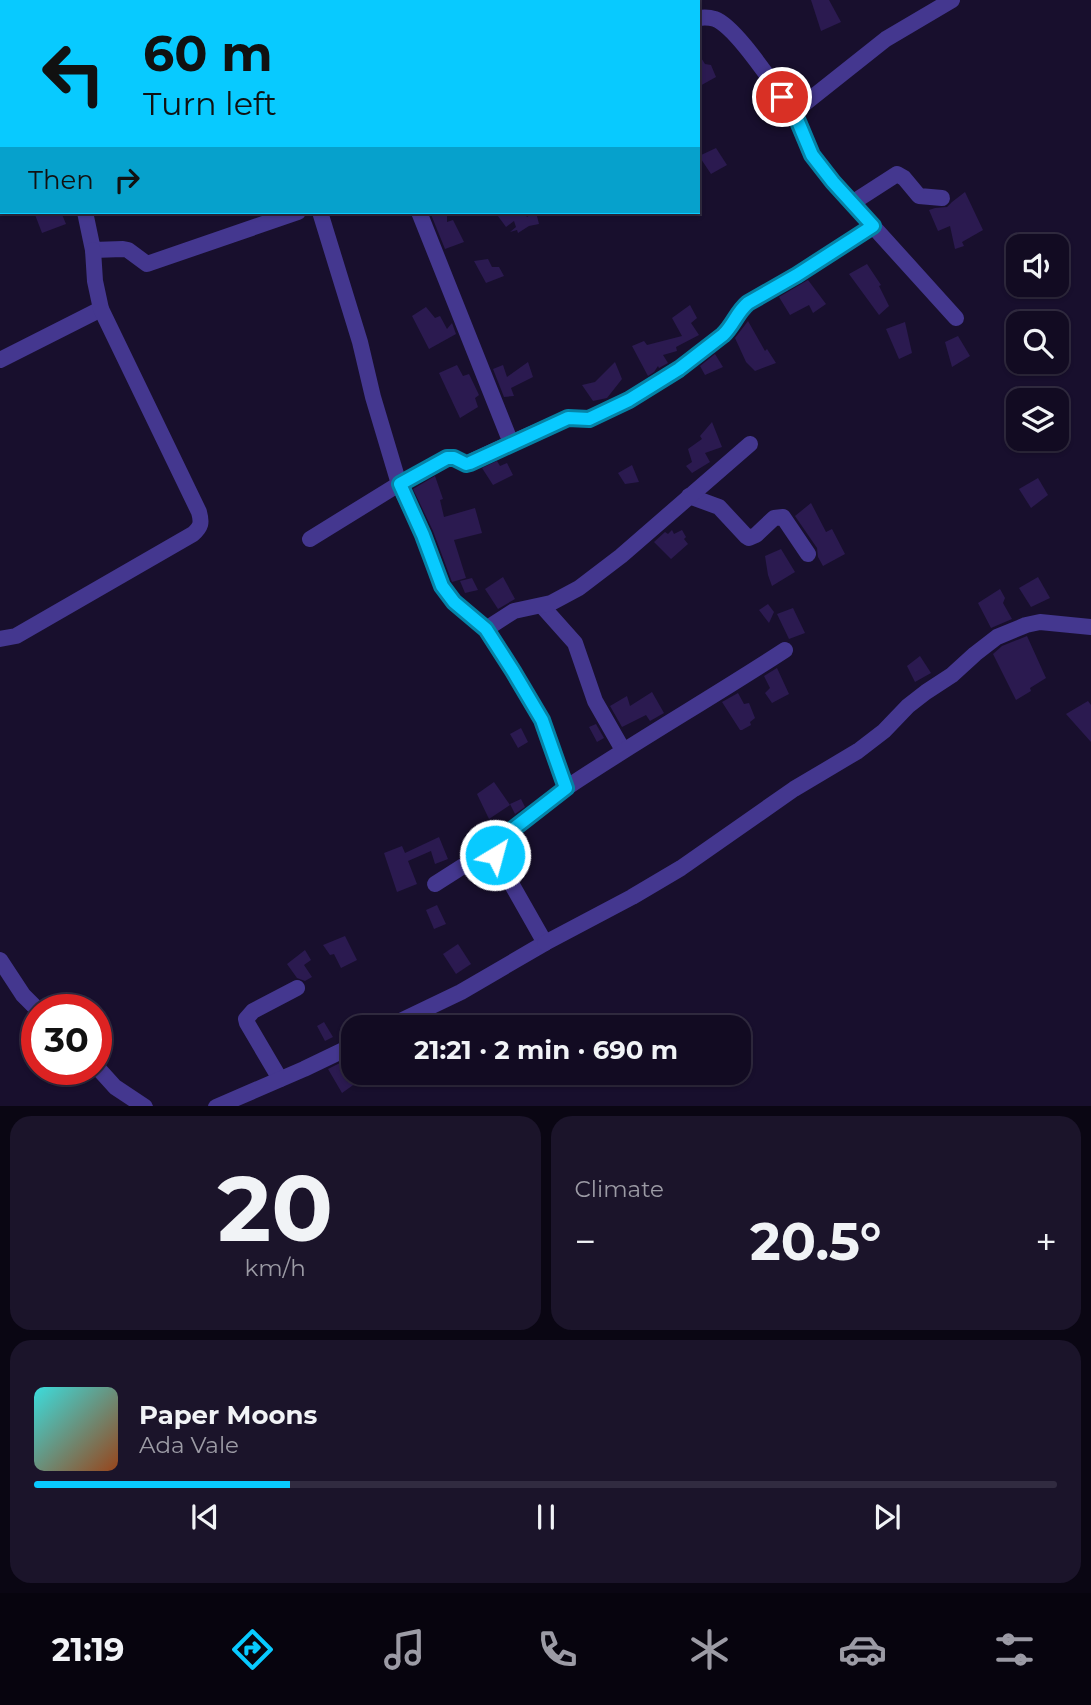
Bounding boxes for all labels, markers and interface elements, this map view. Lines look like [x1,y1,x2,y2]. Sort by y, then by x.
text: 60 m [143,24,273,83]
icon: left [28,28,119,119]
pin [752,67,812,127]
icon: arrive [763,78,801,116]
text: Turn left [143,84,277,123]
icon: right [108,161,146,199]
text: Then [28,164,94,196]
map controls [1006,234,1069,451]
button: sound [1006,234,1069,297]
button: search [1006,311,1069,374]
button: layers [1006,388,1069,451]
position arrow [458,818,532,892]
speed limit sign: 30 [21,994,112,1085]
text: 21:21 · 2 min · 690 m [414,1034,678,1066]
text: 20 [218,1153,333,1264]
text: Climate [575,1175,664,1203]
text: 20.5° [750,1210,881,1273]
text: − [575,1218,596,1265]
text: + [1035,1218,1057,1265]
text: km/h [245,1254,306,1282]
text: Paper Moons [139,1399,317,1431]
text: Ada Vale [139,1431,239,1459]
icon: previous [186,1498,224,1536]
icon: pause [527,1498,565,1536]
icon: next [868,1498,906,1536]
icon: directions [228,1625,277,1674]
icon: music [380,1625,429,1674]
icon: phone [533,1625,582,1674]
icon: climate [685,1625,734,1674]
icon: car [838,1625,887,1674]
icon: filters [990,1625,1039,1674]
text: 21:19 [52,1630,124,1669]

